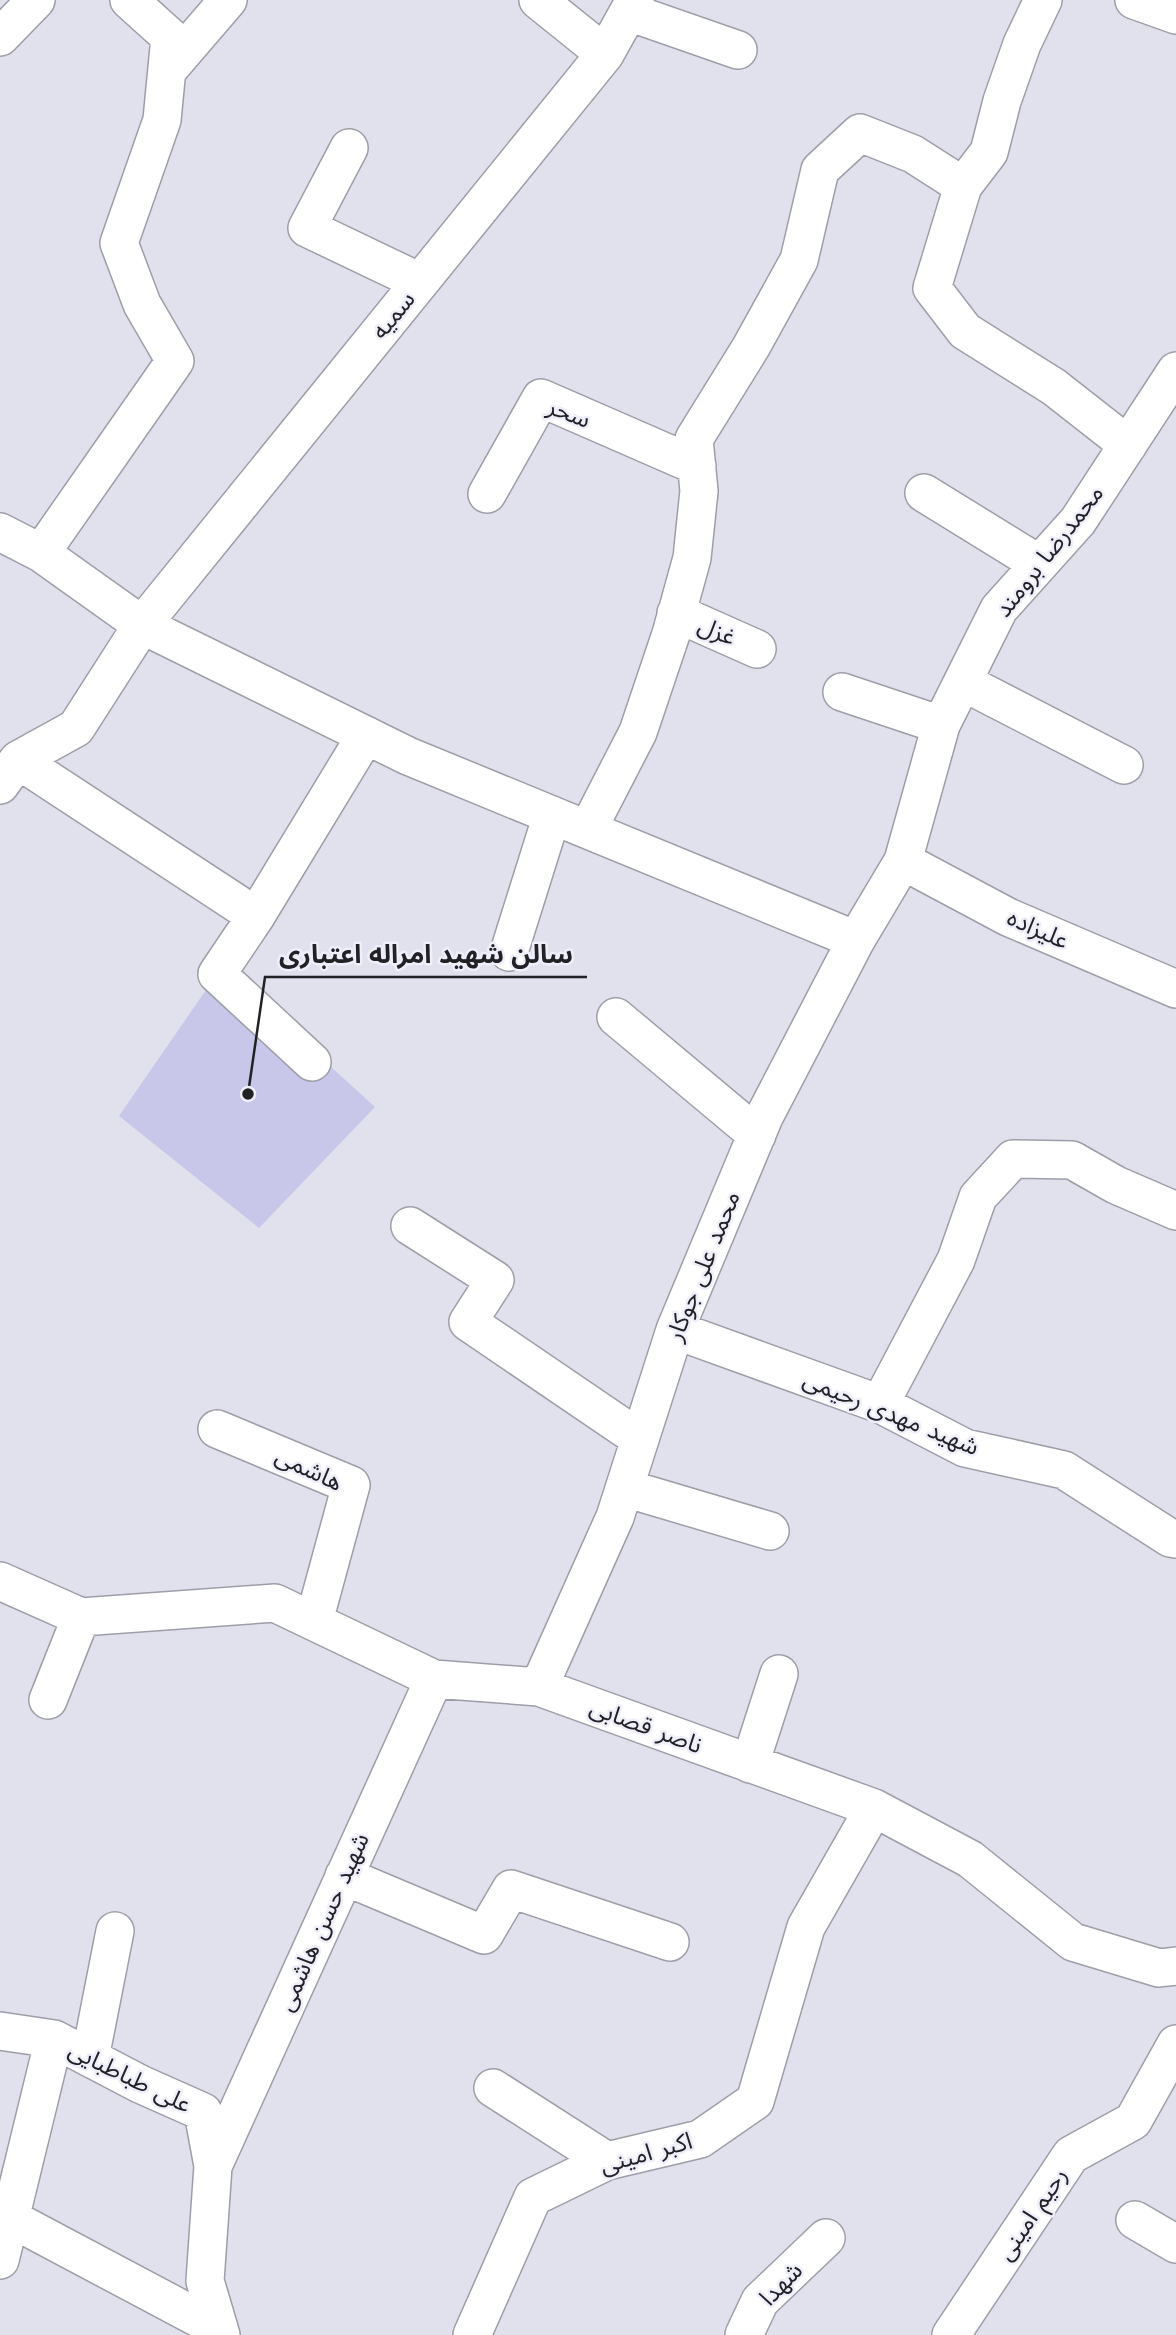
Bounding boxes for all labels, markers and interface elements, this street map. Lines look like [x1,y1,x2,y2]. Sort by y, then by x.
street label: سمیه [365,285,421,345]
street label: سحر [543,392,594,434]
street label: محمدرضا برومند [989,479,1109,623]
street label: غزل [694,611,740,651]
street label: علیزاده [1003,903,1073,955]
callout: سالن شهید امراله اعتباری [265,930,587,977]
text: سالن شهید امراله اعتباری [279,939,573,969]
street label: محمد علی جوکار [660,1187,746,1346]
street label: شهید مهدی رحیمی [799,1365,983,1461]
street label: هاشمی [271,1441,347,1497]
street label: ناصر قصابی [586,1693,706,1759]
street label: شهید حسن هاشمی [271,1828,375,2016]
street label: علی طباطبایی [64,2035,196,2119]
street label: اکبر امینی [597,2126,695,2180]
street label: رحیم امینی [991,2162,1076,2267]
street label: شهدا [754,2256,808,2312]

